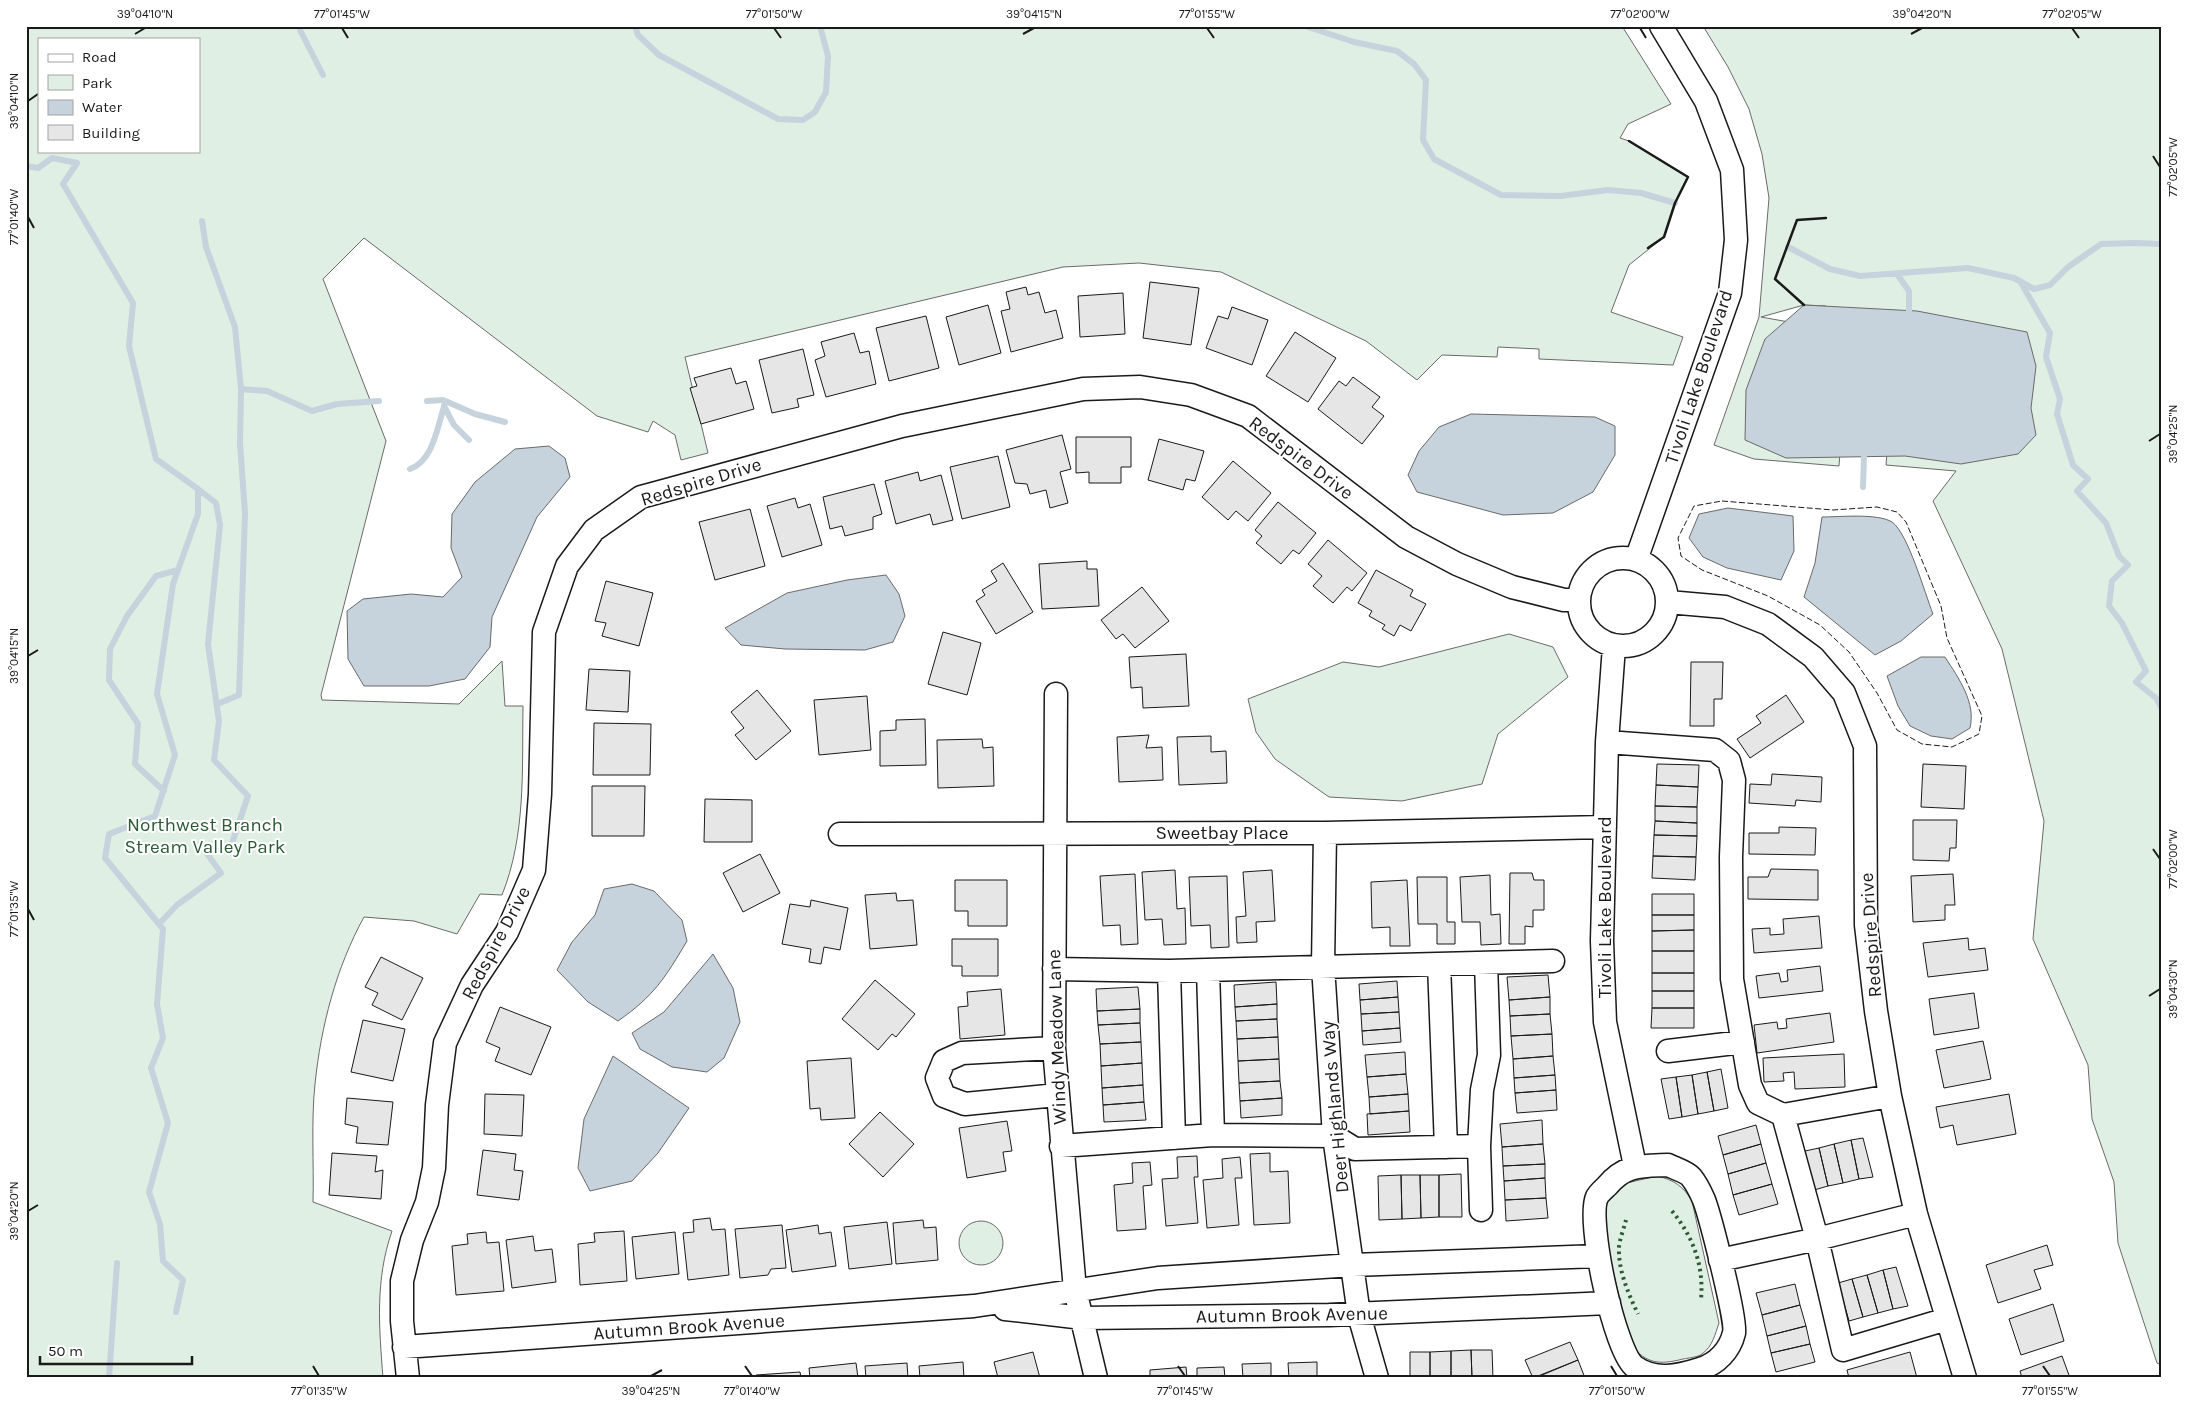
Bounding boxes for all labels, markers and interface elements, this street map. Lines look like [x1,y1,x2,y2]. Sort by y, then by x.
text: 39°04'10"N [117,7,173,21]
text: 77°01'45"W [314,7,370,21]
text: 77°01'50"W [746,7,802,21]
text: 39°04'15"N [1006,7,1062,21]
text: 77°01'55"W [1179,7,1235,21]
text: 77°02'00"W [1610,7,1670,21]
text: 39°04'20"N [1892,7,1952,21]
text: 77°02'05"W [2042,7,2102,21]
legend [38,38,200,152]
text: Road [82,48,117,66]
text: 39°04'10"N [7,73,21,129]
text: Park [82,74,112,92]
text: Water [82,98,123,116]
text: Building [82,124,140,142]
text: 77°02'05"W [2166,137,2180,197]
text: 77°01'40"W [7,189,21,245]
street label: Tivoli Lake Boulevard [1660,287,1738,467]
text: 39°04'25"N [2166,404,2180,464]
street label: Redspire Drive [1244,412,1358,504]
street label: Redspire Drive [638,453,764,511]
text: 39°04'15"N [7,628,21,684]
park label: Northwest Branch Stream Valley Park [125,814,286,858]
street label: Tivoli Lake Boulevard [1594,816,1616,998]
street label: Sweetbay Place [1156,822,1288,844]
text: 77°02'00"W [2166,829,2180,889]
street label: Redspire Drive [1856,872,1886,998]
text: 77°01'35"W [7,881,21,937]
street label: Redspire Drive [457,883,535,1003]
street label: Windy Meadow Lane [1043,949,1071,1125]
text: 39°04'30"N [2166,959,2180,1019]
street label: Deer Highlands Way [1317,1020,1353,1194]
text: 39°04'20"N [7,1181,21,1241]
street label: Autumn Brook Avenue [1196,1302,1388,1328]
street label: Autumn Brook Avenue [592,1309,786,1345]
scale bar [40,1334,192,1366]
text: 50 m [48,1342,83,1360]
text: 77°01'35"W [291,1384,347,1398]
text: 39°04'25"N [621,1384,681,1398]
text: 77°01'40"W [724,1384,780,1398]
text: 77°01'45"W [1157,1384,1213,1398]
text: 77°01'50"W [1589,1384,1645,1398]
text: 77°01'55"W [2022,1384,2078,1398]

